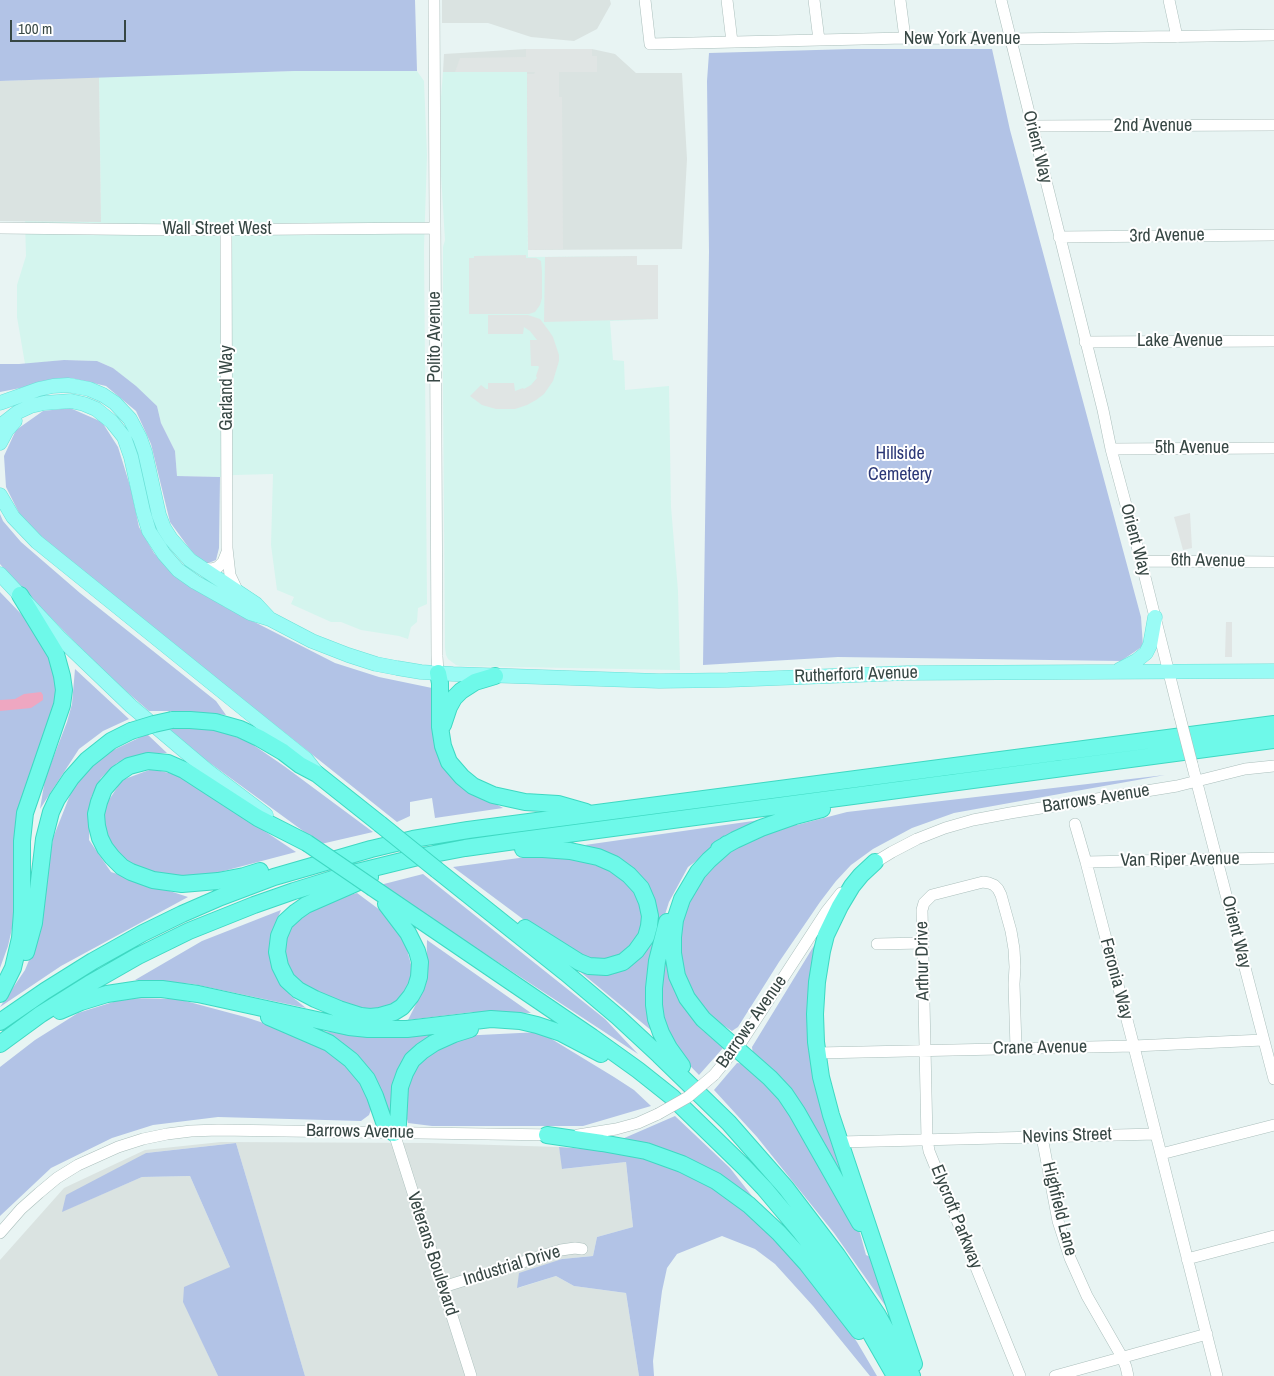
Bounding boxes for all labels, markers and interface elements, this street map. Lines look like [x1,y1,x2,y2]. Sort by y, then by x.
scale bar [12,10,129,42]
text: 100 m [18,18,52,39]
street label: New York Avenue [904,28,1020,50]
street label: Orient Way [1018,108,1056,186]
street label: 2nd Avenue [1114,115,1192,137]
street label: Wall Street West [162,218,272,240]
street label: 3rd Avenue [1129,225,1205,247]
street label: Polito Avenue [424,291,446,383]
street label: Lake Avenue [1137,330,1223,352]
street label: Garland Way [216,345,238,431]
street label: 5th Avenue [1155,437,1229,459]
park label: Hillside Cemetery [868,443,932,486]
street label: Orient Way [1115,501,1155,579]
street label: 6th Avenue [1171,550,1245,572]
street label: Rutherford Avenue [794,662,918,688]
street label: Barrows Avenue [1041,780,1151,818]
street label: Van Riper Avenue [1120,848,1240,872]
street label: Orient Way [1217,893,1255,971]
street label: Arthur Drive [912,921,934,1001]
street label: Feronia Way [1095,936,1137,1022]
street label: Barrows Avenue [712,972,792,1072]
street label: Crane Avenue [993,1036,1087,1060]
street label: Barrows Avenue [306,1120,414,1144]
street label: Nevins Street [1022,1124,1112,1148]
street label: Highfield Lane [1037,1160,1081,1258]
street label: Elycroft Parkway [925,1162,987,1272]
street label: Veterans Boulevard [402,1189,462,1319]
street label: Industrial Drive [461,1241,563,1291]

